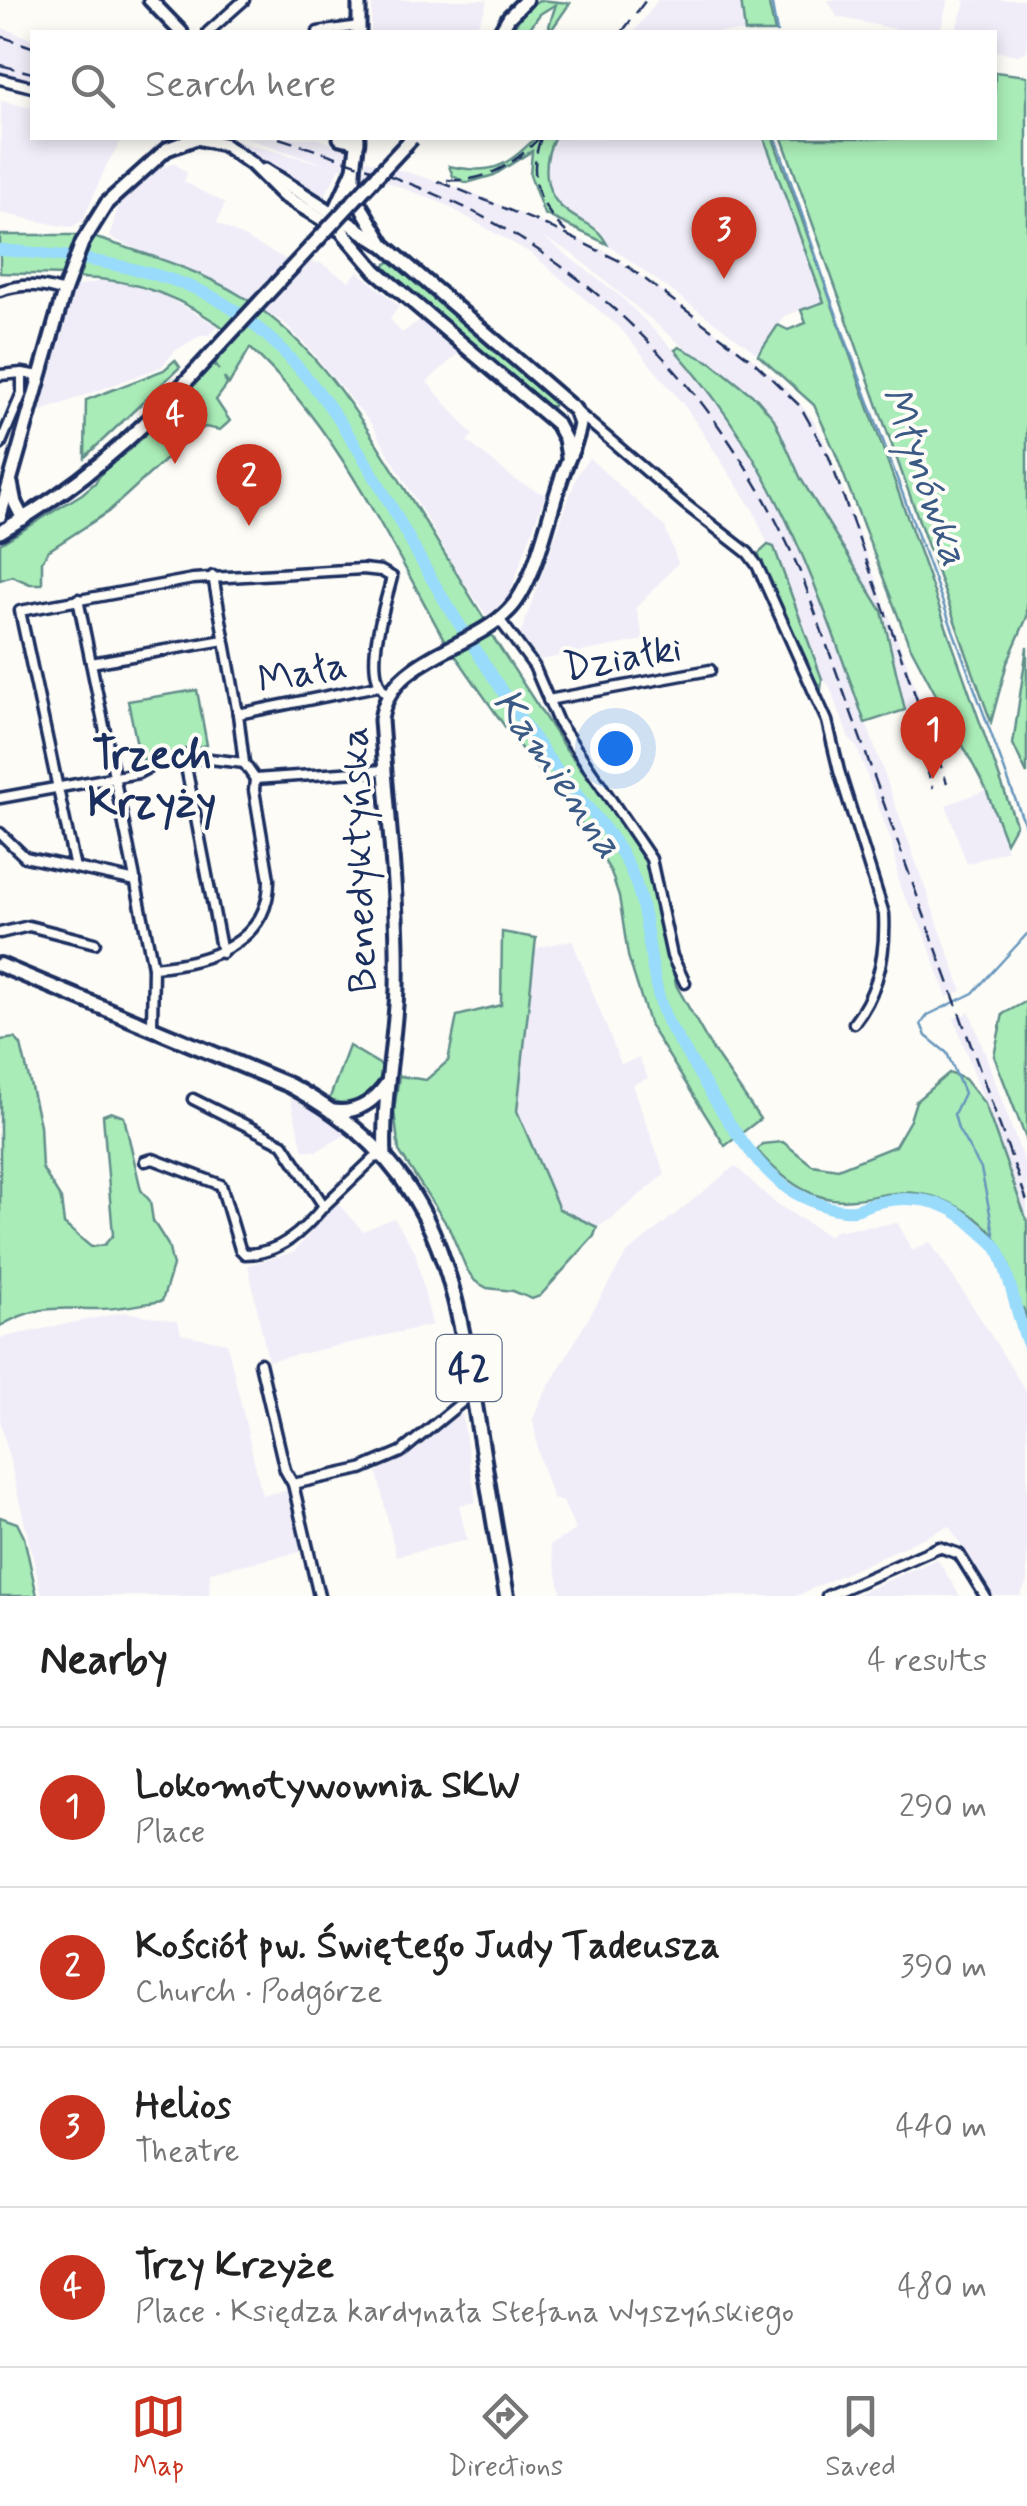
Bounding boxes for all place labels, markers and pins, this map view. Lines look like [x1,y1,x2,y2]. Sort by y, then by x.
pin: 3 [692,196,756,279]
pin: 4 [142,382,208,464]
pin: 2 [216,444,282,526]
pin: 1 [900,696,966,779]

